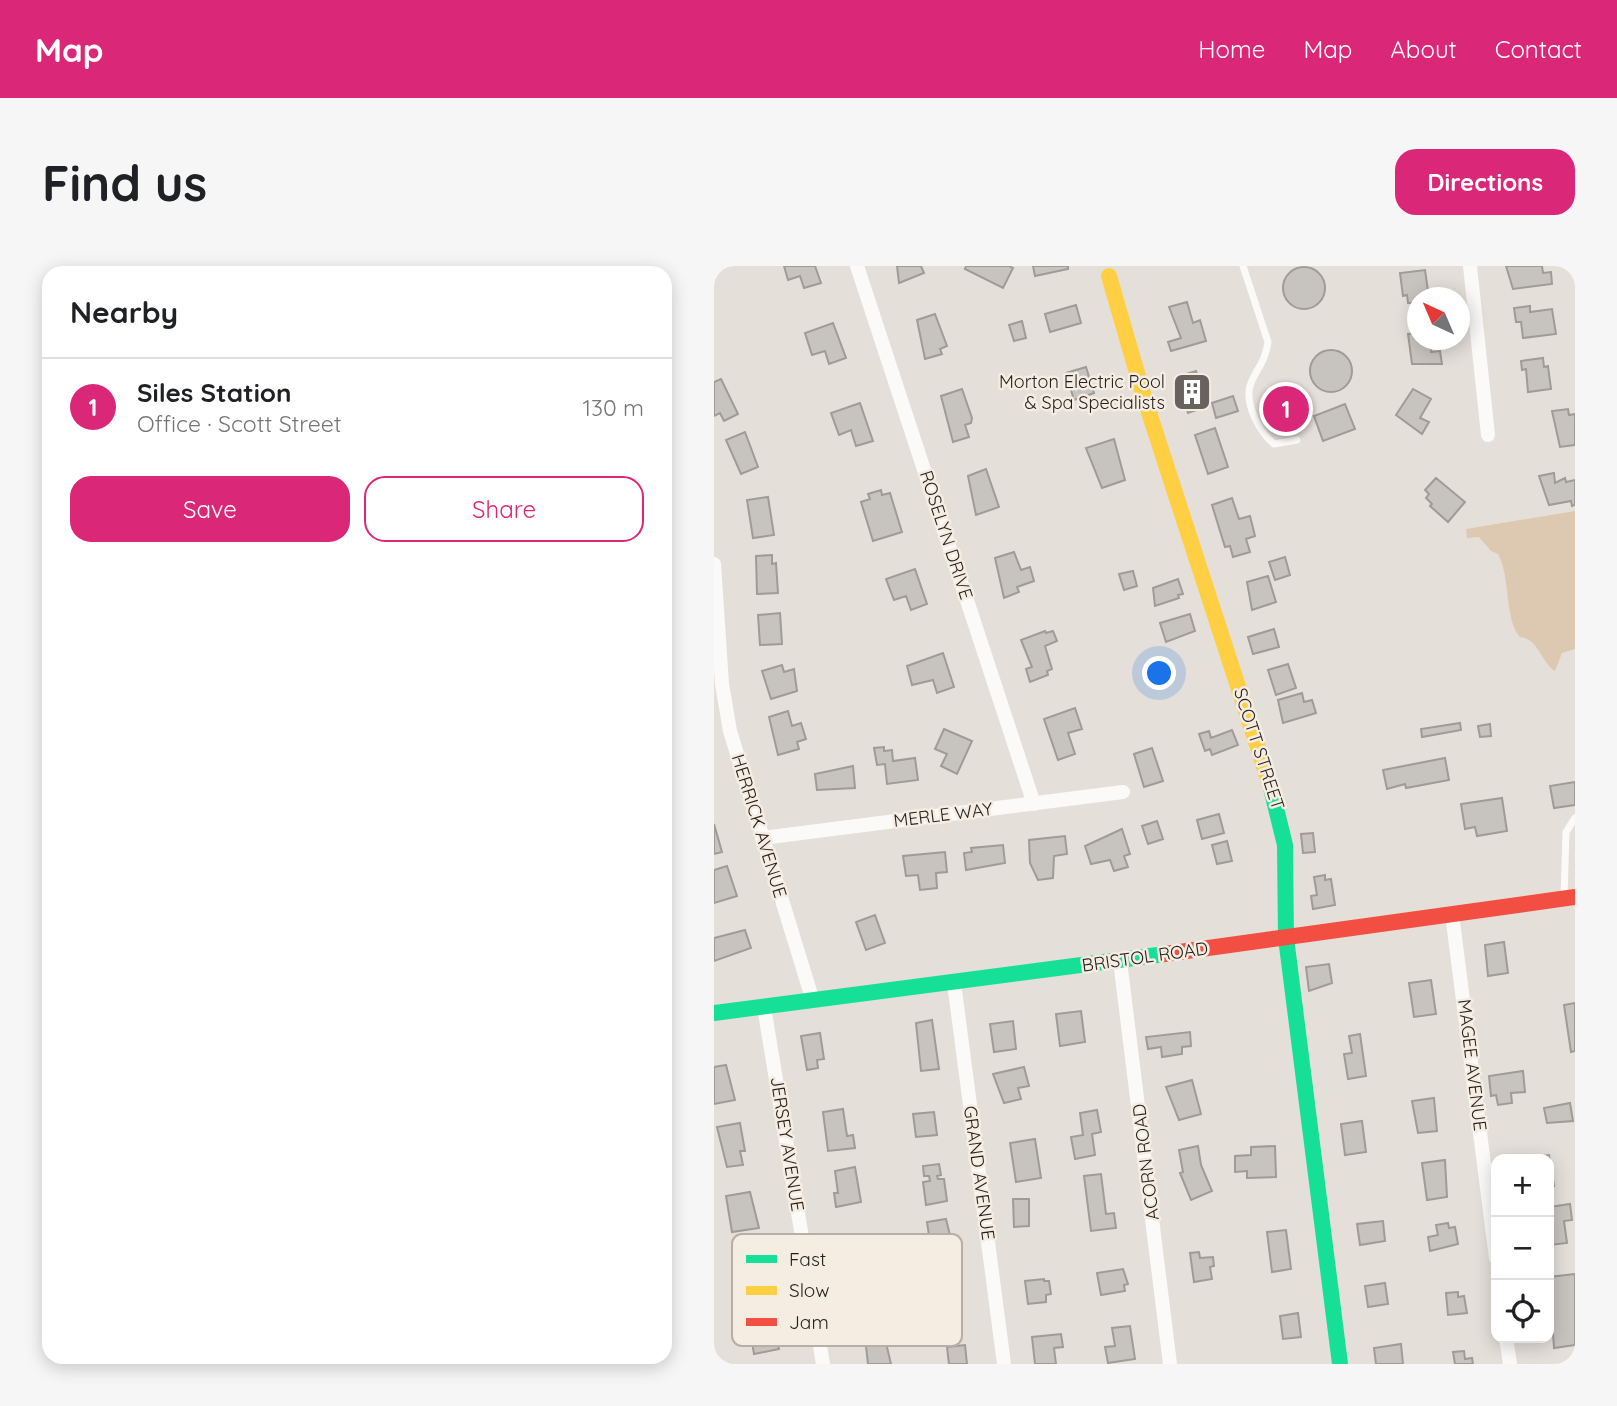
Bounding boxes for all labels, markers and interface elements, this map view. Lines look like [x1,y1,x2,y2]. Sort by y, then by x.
text: Map [35,29,103,70]
text: Home [1198,34,1265,64]
text: Map [1303,34,1352,64]
text: About [1390,34,1457,64]
text: Contact [1495,34,1582,64]
button: Directions [1395,149,1575,215]
text: Find us [42,152,207,213]
north arrow [1407,287,1470,350]
text: Nearby [70,293,178,331]
place label: Morton Electric Pool & Spa Specialists [999,370,1165,414]
building icon: Morton Electric Pool & Spa Specialists [1171,371,1213,413]
text: Siles Station [137,376,292,409]
pin: 1 [1263,383,1309,435]
text: 1 [89,393,97,422]
text: 130 m [582,393,644,422]
text: Office · Scott Street [137,409,342,438]
street label: ROSELYN DRIVE [915,467,978,602]
button: Save [70,476,350,542]
button: Share [364,476,644,542]
your location [1142,656,1176,690]
street label: SCOTT STREET [1229,685,1290,813]
street label: HERRICK AVENUE [727,751,792,900]
street label: MERLE WAY [892,797,994,832]
street label: BRISTOL ROAD [1080,936,1210,977]
street label: MAGEE AVENUE [1453,998,1492,1132]
street label: JERSEY AVENUE [765,1075,810,1213]
street label: ACORN ROAD [1127,1102,1164,1222]
street label: GRAND AVENUE [959,1104,1000,1242]
map controls [1491,1154,1554,1343]
button: + [1491,1154,1554,1217]
button: − [1491,1217,1554,1280]
legend [732,1234,962,1346]
text: Fast [789,1247,826,1271]
text: Slow [789,1278,830,1302]
button: locate [1491,1280,1554,1343]
text: Jam [789,1310,829,1334]

